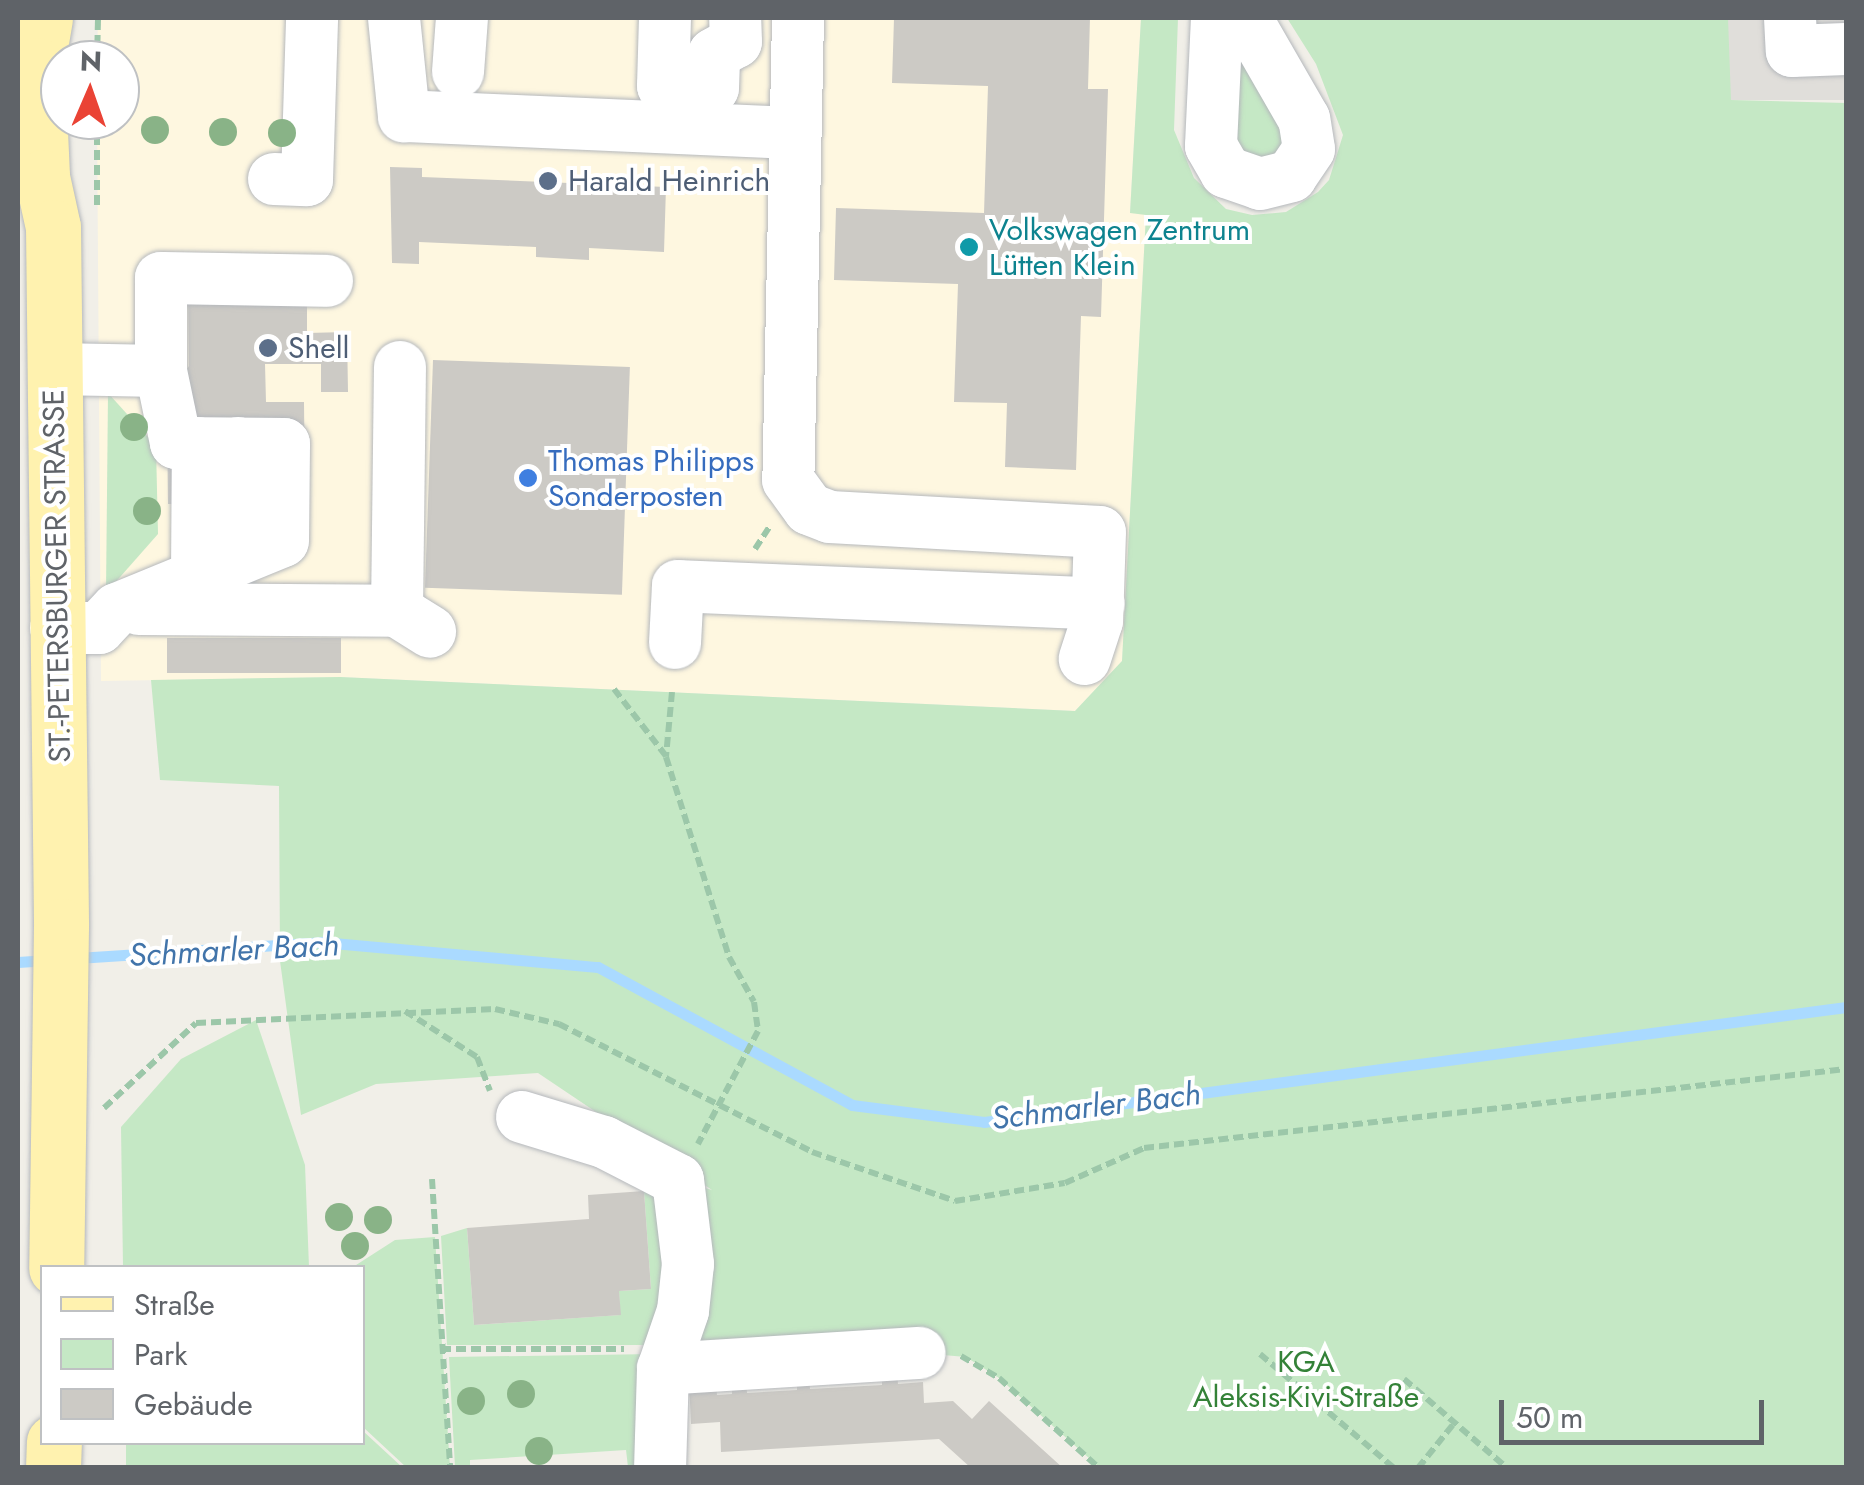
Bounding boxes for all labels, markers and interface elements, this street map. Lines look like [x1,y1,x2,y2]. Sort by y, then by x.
north arrow [40,40,140,140]
text: N [79,41,103,82]
place label: Harald Heinrich [568,163,770,199]
marker: Harald Heinrich [537,170,559,192]
place label: Volkswagen Zentrum Lütten Klein [989,212,1250,282]
marker: Volkswagen Zentrum Lütten Klein [958,236,980,258]
place label: Shell [288,330,349,366]
marker: Shell [257,337,279,359]
street label: ST.-PETERSBURGER STRASSE [36,389,78,763]
place label: Thomas Philipps Sonderposten [548,443,754,514]
marker: Thomas Philipps Sonderposten [517,467,539,489]
water label: Schmarler Bach [128,925,340,975]
water label: Schmarler Bach [989,1074,1203,1138]
legend [40,1265,365,1445]
text: Straße [134,1283,215,1326]
text: Park [134,1333,187,1376]
park label: KGA Aleksis-Kivi-Straße [1193,1344,1419,1414]
scale bar [1504,1380,1769,1442]
text: Gebäude [134,1383,253,1426]
text: 50 m [1516,1396,1583,1439]

